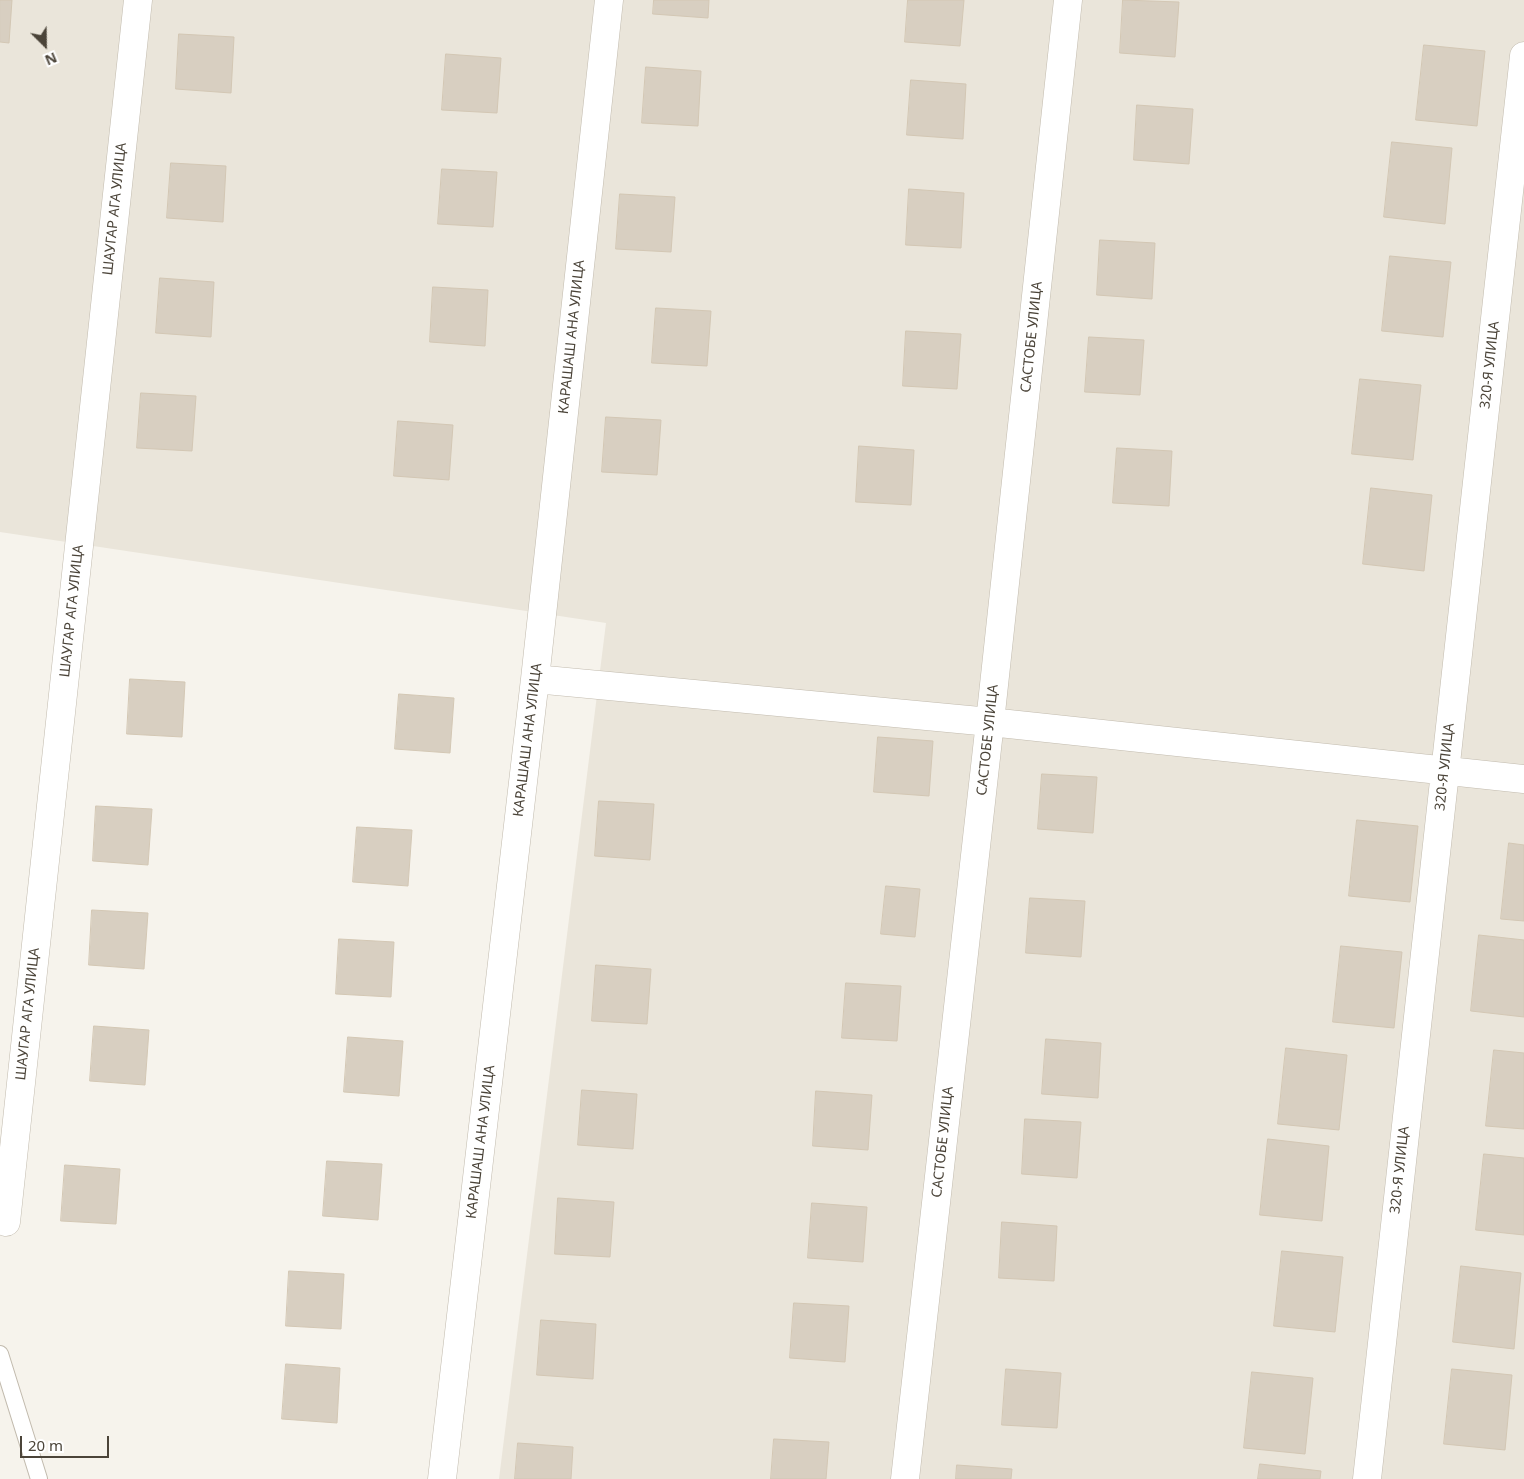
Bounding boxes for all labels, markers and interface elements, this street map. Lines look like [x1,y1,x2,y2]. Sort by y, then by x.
north arrow [20,20,70,70]
text: N [42,48,60,70]
street label: ШАУГАР АГА УЛИЦА [100,142,130,276]
street label: КАРАШАШ АНА УЛИЦА [556,259,588,415]
street label: САСТОБЕ УЛИЦА [1018,281,1046,393]
street label: 320-Я УЛИЦА [1477,320,1503,410]
street label: ШАУГАР АГА УЛИЦА [57,544,87,678]
street label: КАРАШАШ АНА УЛИЦА [510,662,546,818]
street label: САСТОБЕ УЛИЦА [974,684,1002,796]
street label: 320-Я УЛИЦА [1432,722,1458,812]
street label: ШАУГАР АГА УЛИЦА [13,947,43,1081]
street label: КАРАШАШ АНА УЛИЦА [463,1064,499,1220]
street label: САСТОБЕ УЛИЦА [929,1086,957,1198]
street label: 320-Я УЛИЦА [1387,1125,1413,1215]
scale bar [22,1426,111,1458]
text: 20 m [28,1435,63,1455]

